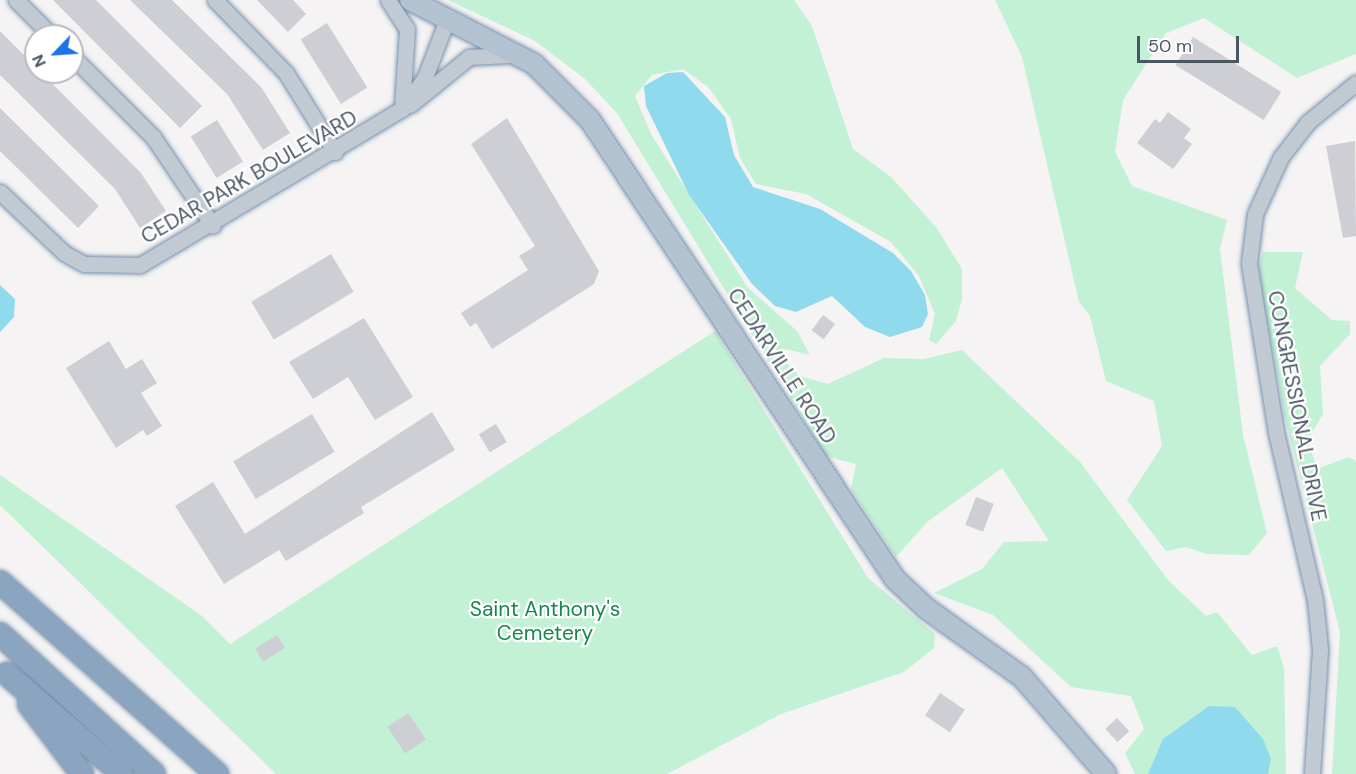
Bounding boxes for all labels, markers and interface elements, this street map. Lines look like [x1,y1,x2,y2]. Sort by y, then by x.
north arrow [24,24,84,84]
scale bar [1140,24,1242,62]
text: 50 m [1148,34,1192,58]
text: N [27,51,51,71]
street label: CEDAR PARK BOULEVARD [136,105,362,249]
street label: CEDARVILLE ROAD [722,283,842,449]
street label: CONGRESSIONAL DRIVE [1262,289,1332,523]
park label: Saint Anthony's Cemetery [470,596,620,646]

